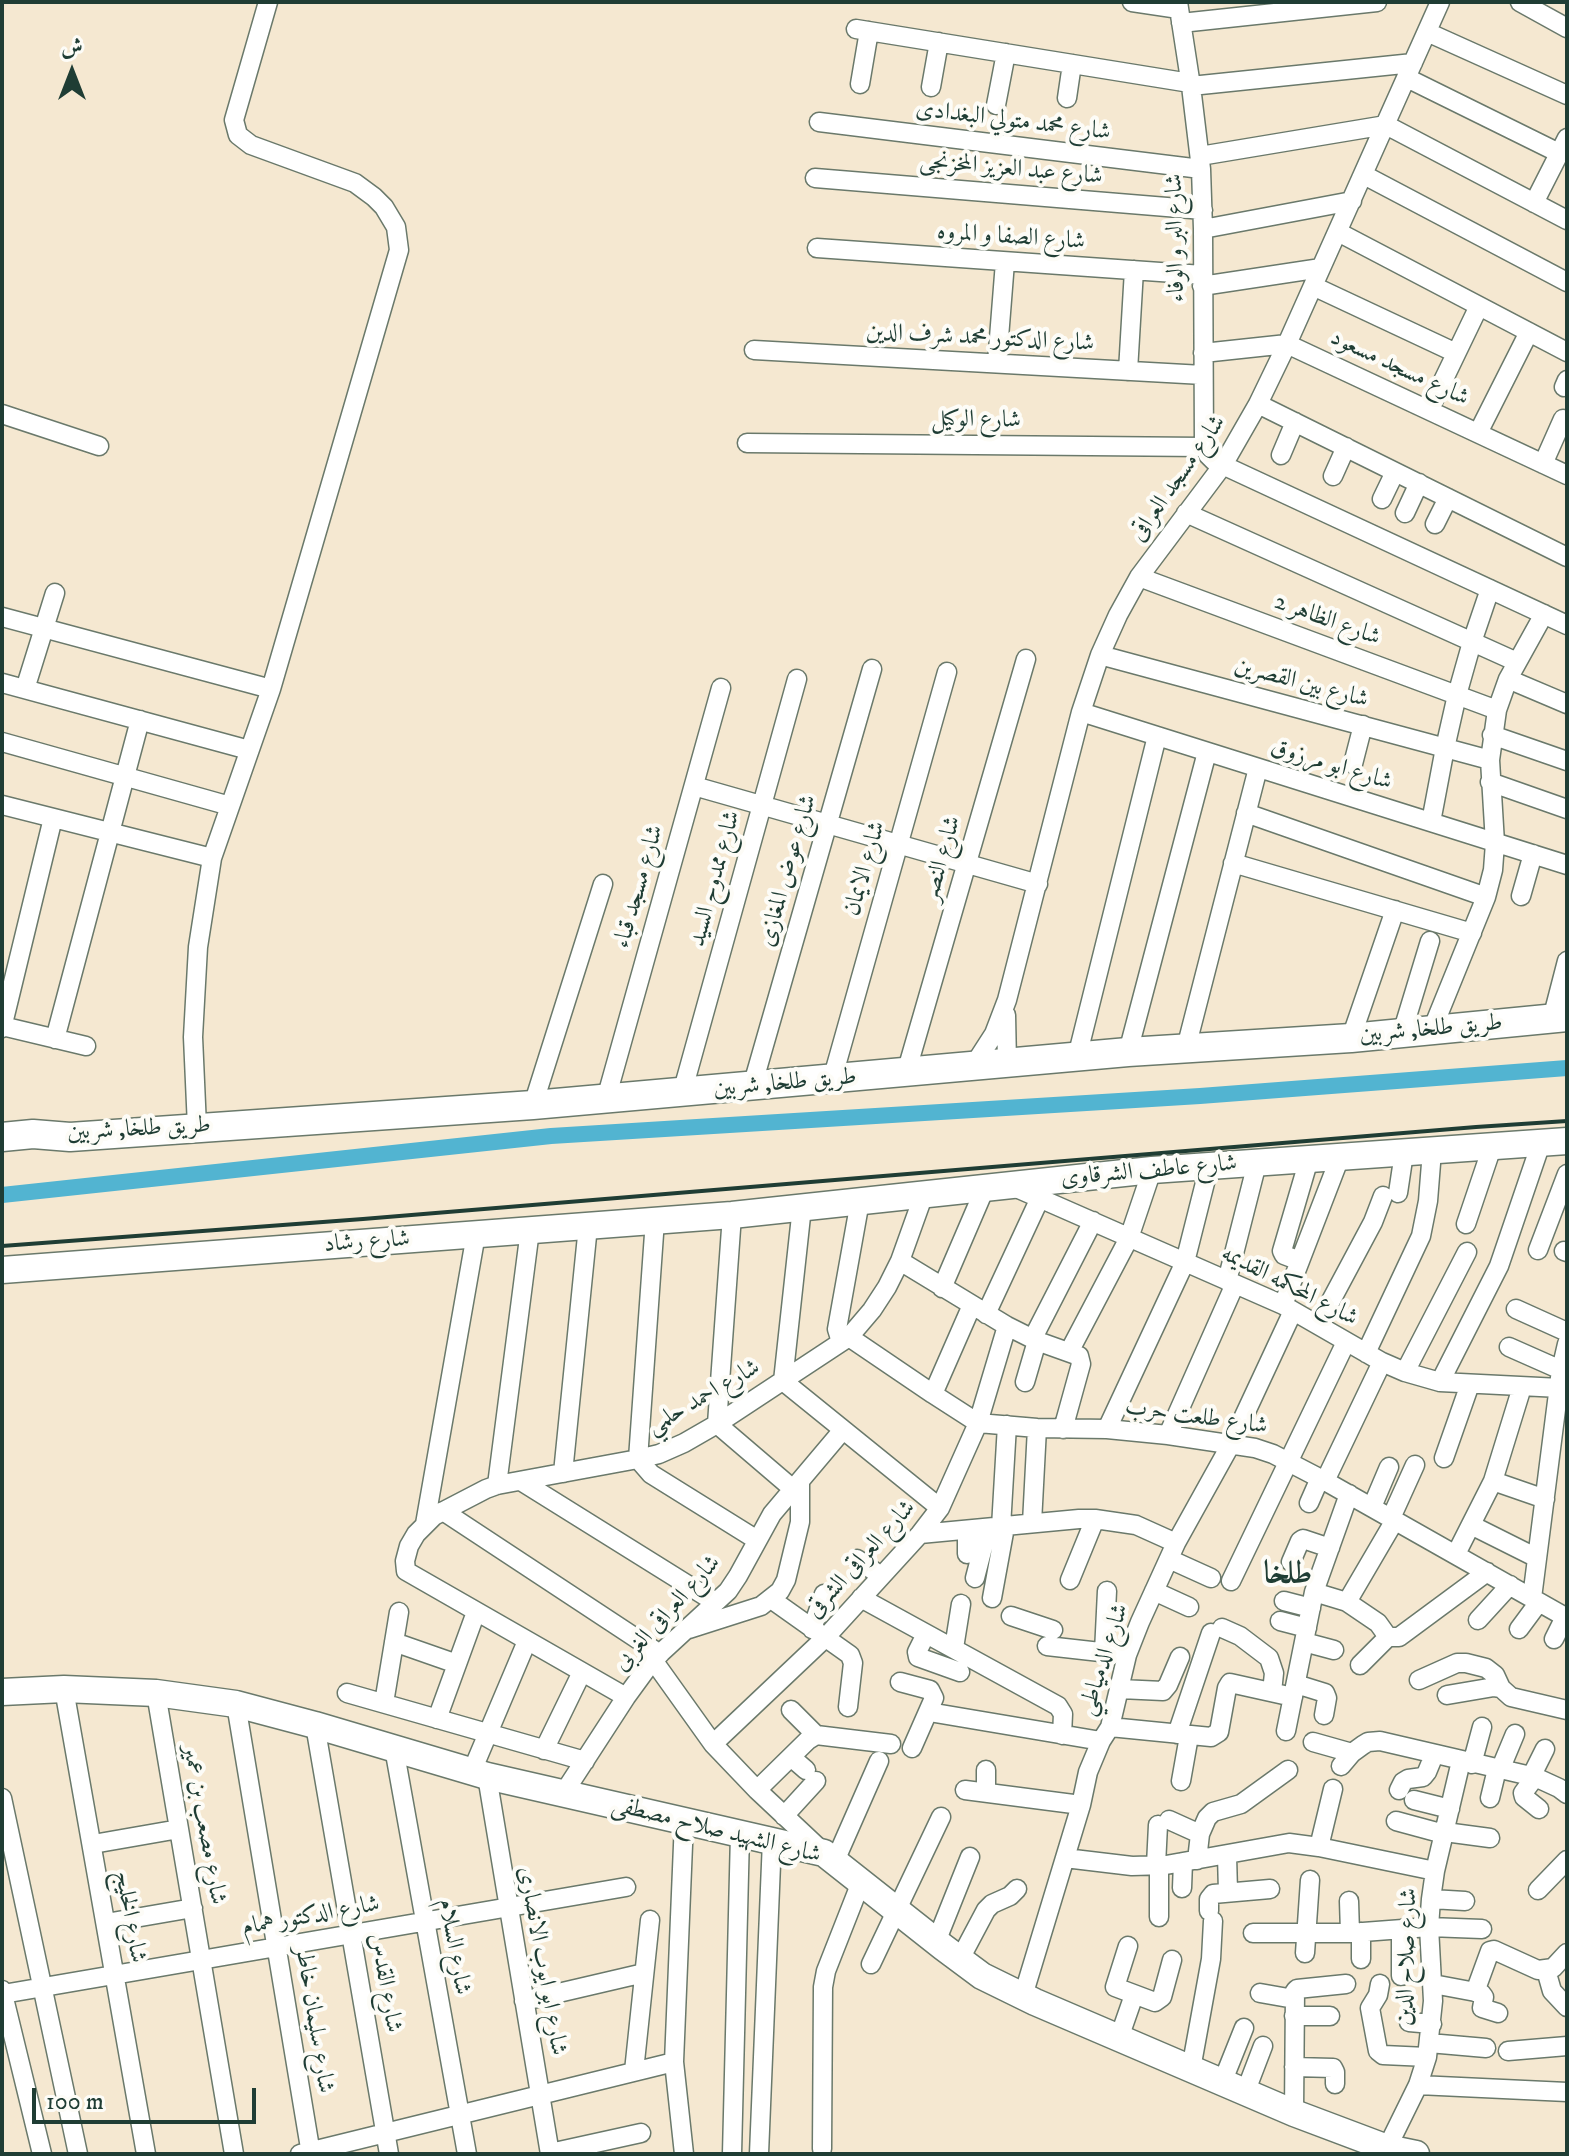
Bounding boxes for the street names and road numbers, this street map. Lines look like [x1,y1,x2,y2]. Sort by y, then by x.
street label: شارع محمد متولي البغدادى [914,96,1112,148]
street label: شارع عبد العزيز المخزنجى [918,148,1104,192]
street label: شارع البر و الوفاء [1161,173,1193,303]
street label: شارع الصفا و المروه [936,218,1086,258]
street label: شارع الدكتور محمد شرف الدين [865,319,1095,359]
street label: شارع مسجد مسعود [1325,324,1473,414]
street label: شارع الوكيل [931,406,1021,436]
street label: شارع مسجد العراقى [1125,410,1233,548]
street label: شارع الظاهر 2 [1270,588,1384,654]
street label: شارع بين القصرين [1231,652,1371,716]
street label: شارع ابو مرزوق [1267,734,1395,798]
street label: شارع عوض المغازى [754,792,824,950]
street label: شارع ممدوح السيد [684,808,748,950]
street label: شارع النصر [917,813,969,905]
street label: شارع الايمان [839,818,893,920]
street label: شارع مسجد قباء [609,822,671,952]
street label: طريق طلخا, شربين [1358,1009,1504,1051]
street label: طريق طلخا, شربين [712,1063,858,1105]
street label: طريق طلخا, شربين [67,1112,211,1148]
street label: شارع عاطف الشرقاوى [1060,1150,1238,1194]
street label: شارع رشاد [323,1226,411,1260]
street label: شارع المحكمه القديمه [1216,1240,1362,1334]
street label: شارع احمد حلمي [642,1354,766,1442]
street label: شارع طلعت حرب [1123,1394,1269,1442]
street label: شارع العراقى الشرقى [801,1495,923,1625]
street label: شارع العراقى الغربى [608,1550,728,1678]
street label: شارع الدمياطي [1073,1601,1137,1719]
street label: شارع مصعب بن عمير [175,1743,231,1907]
street label: شارع الشهيد صلاح مصطفى [608,1791,824,1871]
street label: شارع ابو ايوب الانصارى [510,1864,572,2058]
street label: شارع الخليج [107,1869,151,1965]
street label: شارع صلاح الدين [1391,1887,1425,2027]
street label: شارع الدكتور همام [240,1891,382,1943]
street label: شارع السلام [430,1897,476,1997]
street label: شارع القدس [361,1931,407,2035]
street label: شارع سليمان خاطر [287,1944,339,2096]

